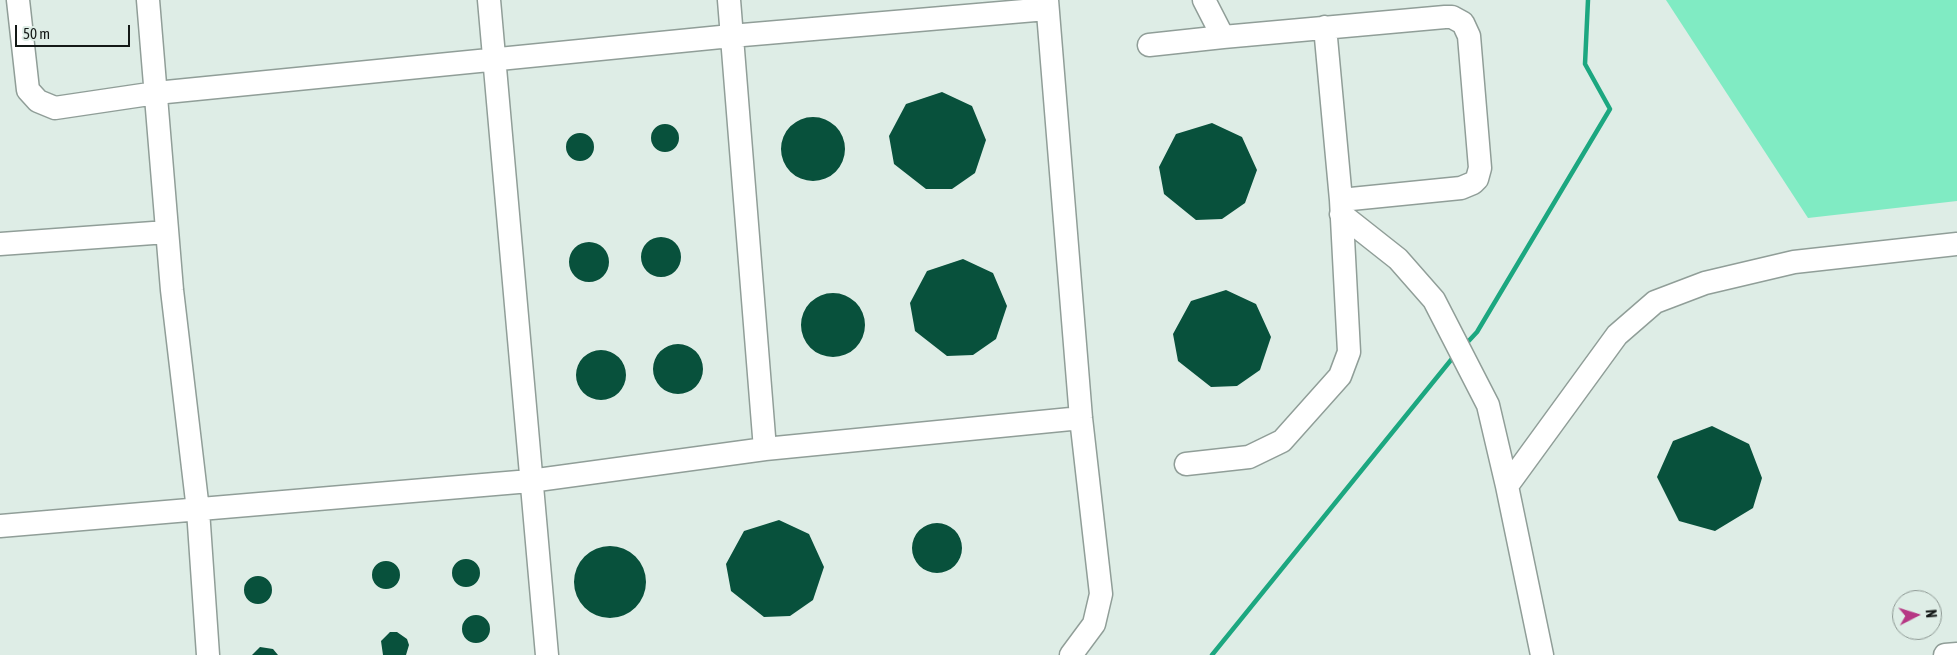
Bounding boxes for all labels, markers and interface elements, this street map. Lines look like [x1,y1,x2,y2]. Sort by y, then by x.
scale bar [18,15,132,47]
text: 50 m [23,25,50,42]
north arrow [1892,590,1942,640]
text: N [1923,609,1939,619]

